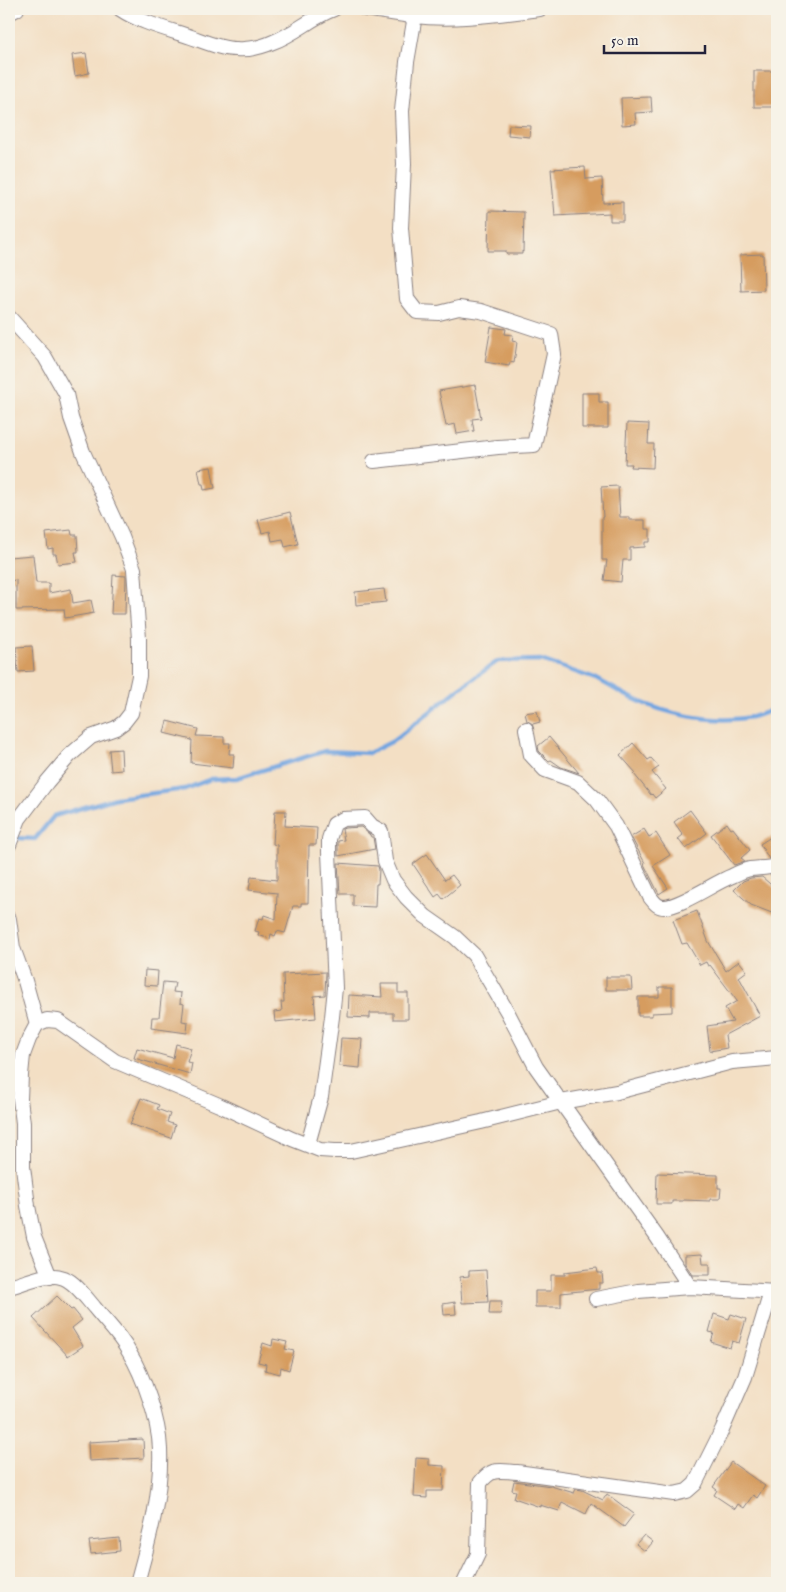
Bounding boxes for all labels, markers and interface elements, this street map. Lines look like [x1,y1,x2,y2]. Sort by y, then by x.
scale bar [604,22,705,54]
text: 50 m [611,31,639,50]

